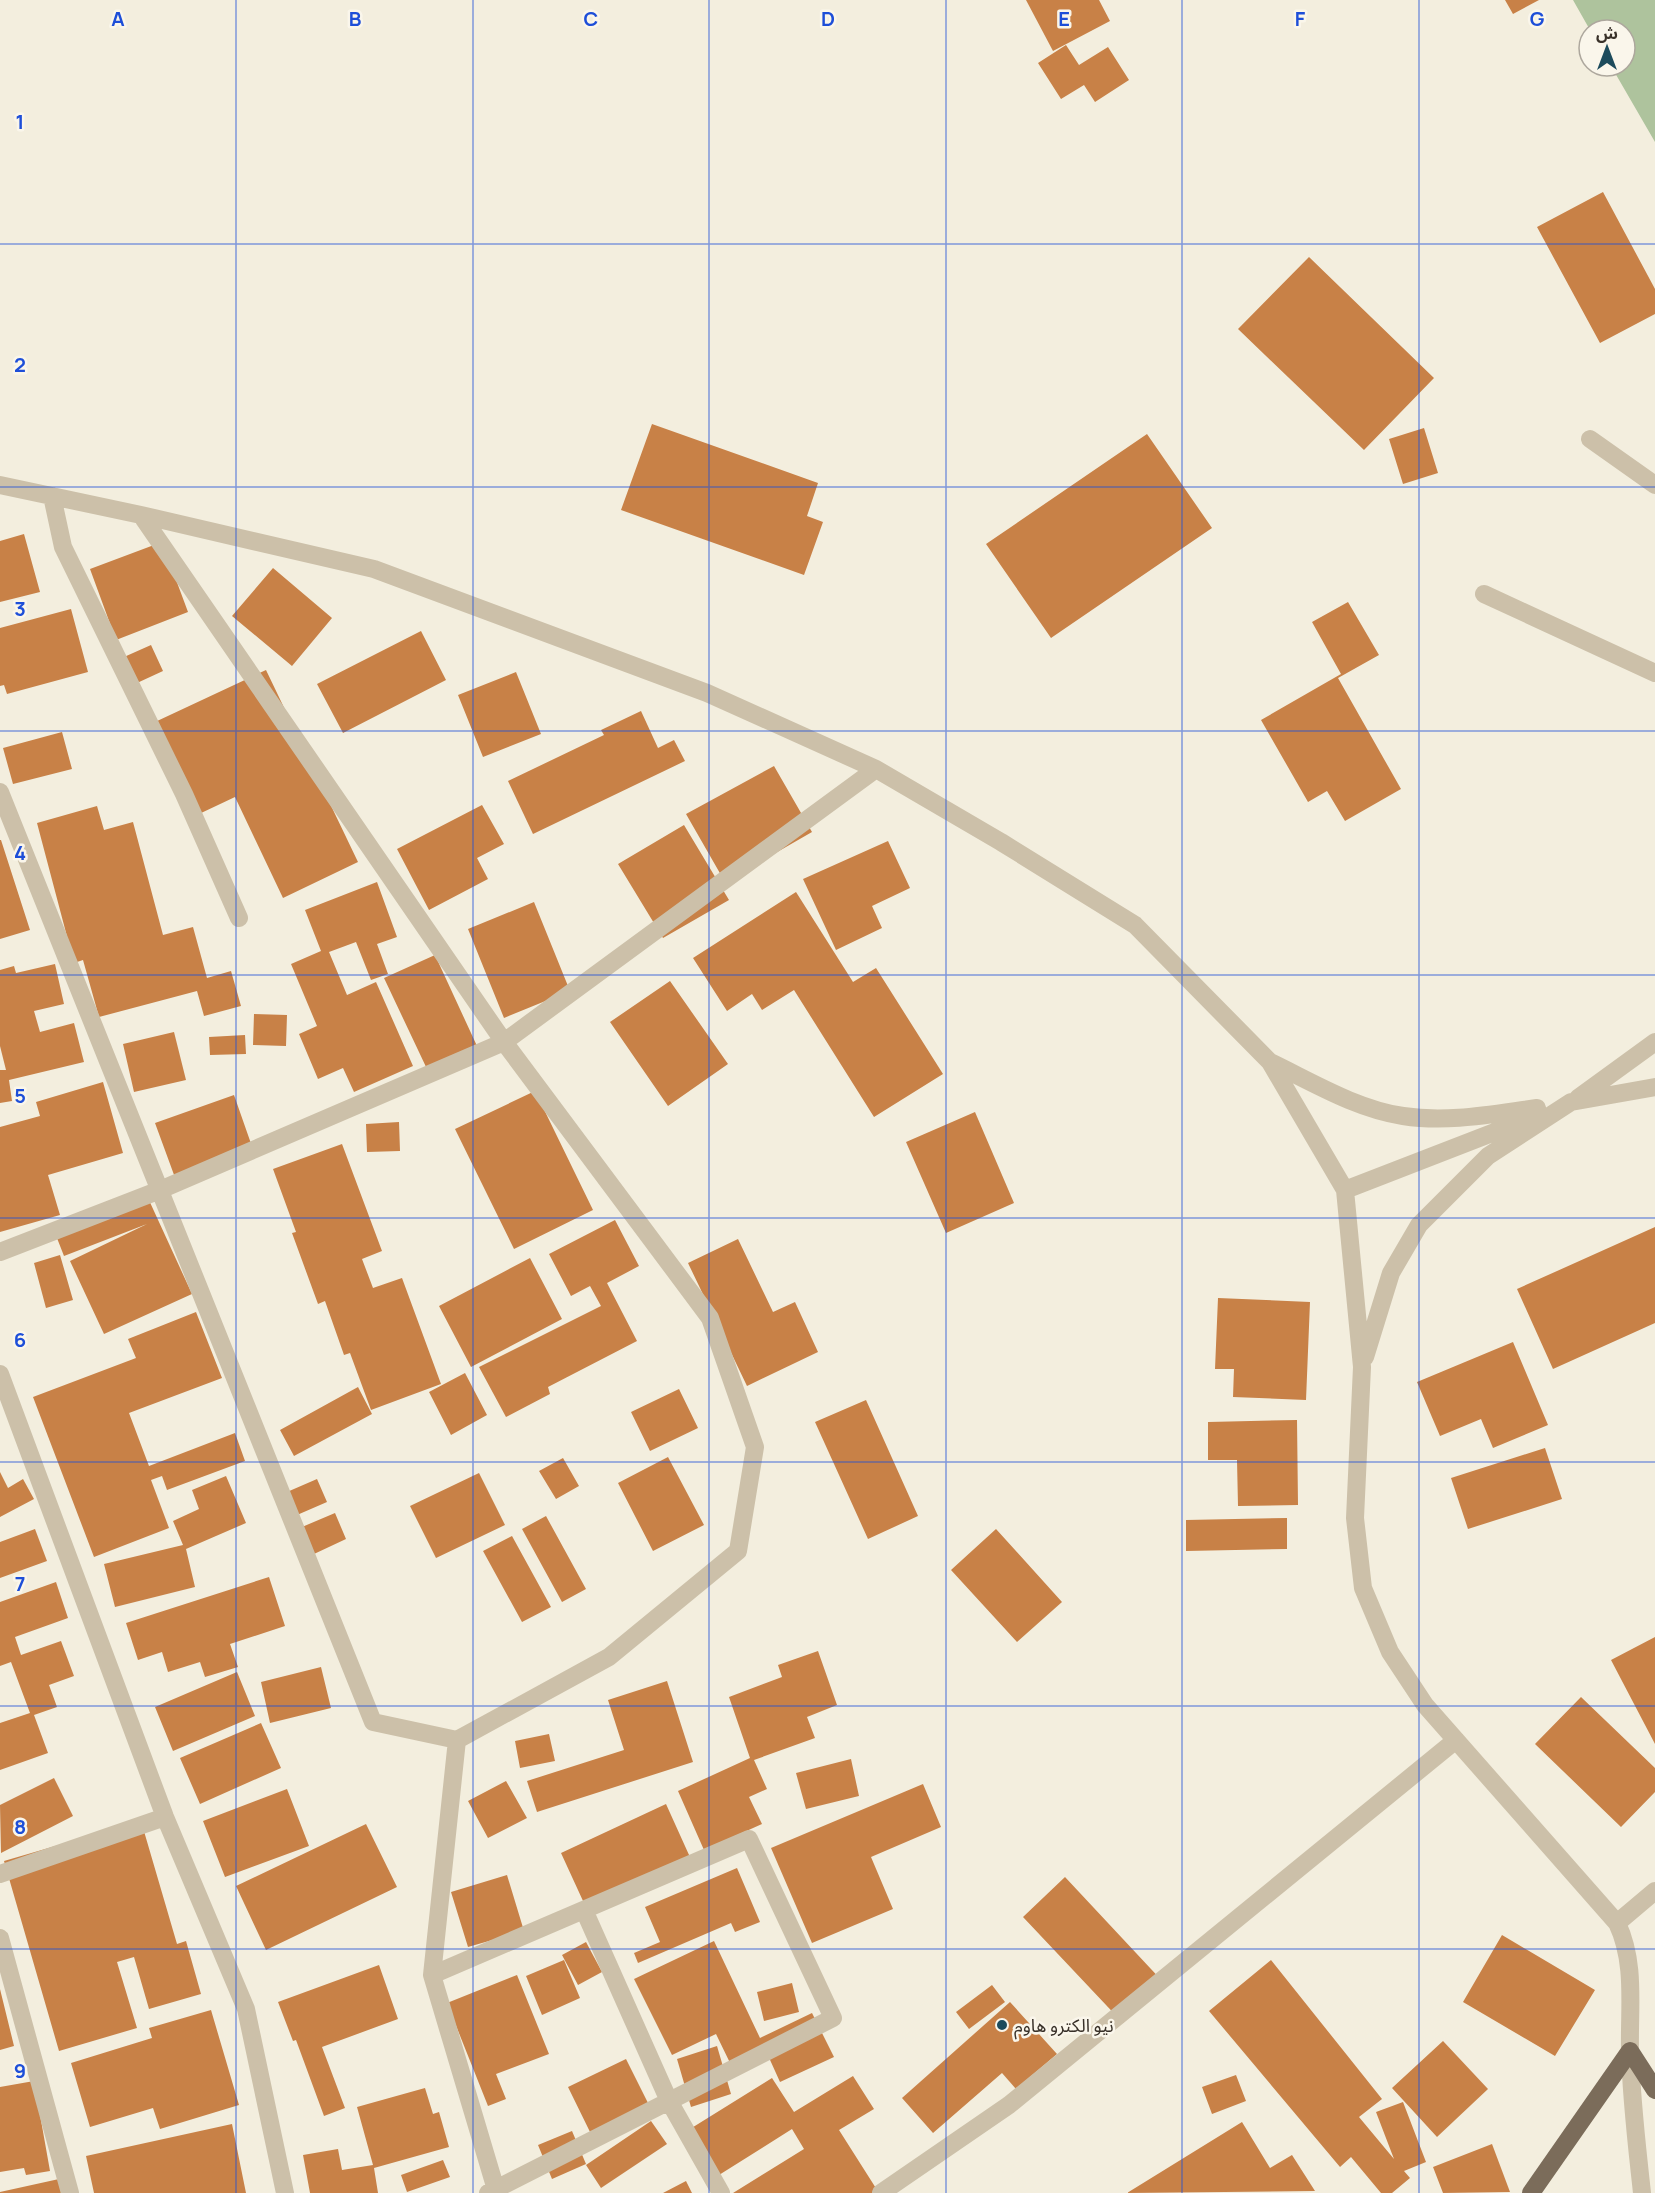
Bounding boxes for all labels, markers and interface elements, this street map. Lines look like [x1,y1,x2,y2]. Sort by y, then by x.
text: A [111,5,125,32]
text: B [349,5,362,32]
text: C [584,5,598,32]
text: D [821,5,835,32]
text: E [1058,5,1070,32]
text: F [1295,5,1306,32]
text: G [1530,5,1545,32]
north arrow [1577,18,1637,78]
text: ش [1596,22,1618,44]
text: 1 [16,108,24,135]
text: 2 [14,351,26,378]
text: 3 [14,595,26,622]
text: 4 [14,839,26,866]
text: 5 [14,1082,26,1109]
text: 6 [14,1326,26,1353]
text: 7 [15,1570,25,1597]
text: 8 [14,1813,26,1840]
place label: نيو الكترو هاوم [1014,2013,1114,2040]
marker: نيو الكترو هاوم [995,2018,1009,2032]
text: 9 [14,2057,26,2084]

